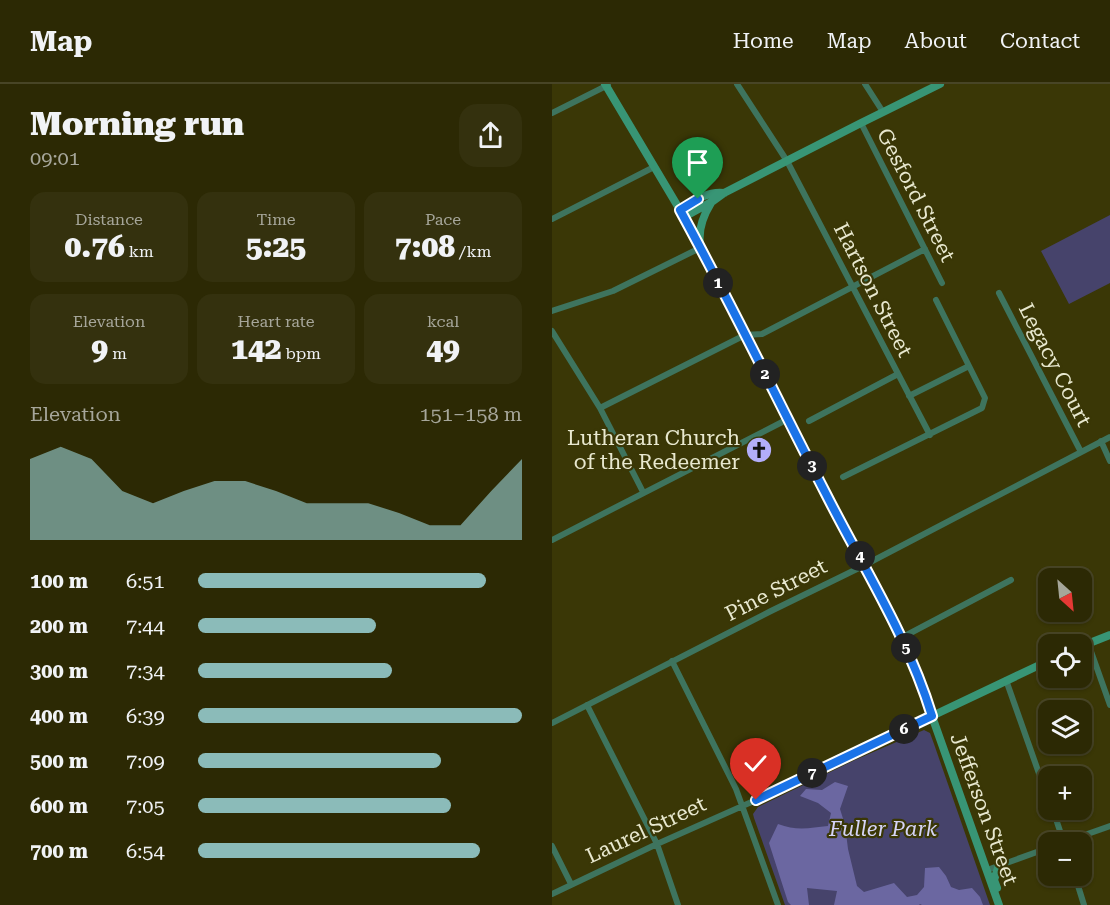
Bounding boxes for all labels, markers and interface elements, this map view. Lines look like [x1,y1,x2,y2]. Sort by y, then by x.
text: Map [30,25,92,58]
text: Home [733,29,794,53]
text: Map [827,29,872,53]
text: About [905,29,967,53]
text: Contact [1000,29,1080,53]
text: Morning run [30,104,244,143]
button: share [459,104,522,167]
street label: Gesford Street [872,124,960,266]
pin [672,137,723,199]
text: 09:01 [30,146,80,170]
icon: arrive [681,146,714,179]
text: Distance [75,210,143,229]
text: Time [256,210,296,229]
text: Pace [425,210,461,229]
street label: Hartson Street [829,219,917,361]
text: 0.76 [64,229,125,264]
text: 5:25 [246,229,306,264]
text: 7:08 [395,229,455,264]
text: km [125,242,154,261]
text: /km [455,242,491,261]
pin: 1 [703,268,733,298]
text: 1 [714,273,722,292]
street label: Legacy Court [1014,299,1096,431]
text: Elevation [73,312,145,331]
text: Heart rate [238,312,314,331]
text: kcal [427,312,459,331]
text: 9 [91,331,108,366]
text: 142 [231,331,281,366]
text: 49 [426,331,460,366]
text: m [108,344,127,363]
text: bpm [281,344,321,363]
pin: 2 [750,359,780,389]
text: 2 [761,364,769,383]
text: Elevation [30,402,121,426]
text: 151–158 m [419,402,522,426]
place label: Lutheran Church of the Redeemer [567,426,740,474]
church icon: Lutheran Church of the Redeemer [744,435,774,465]
pin: 3 [797,451,827,481]
text: 3 [808,456,816,475]
pin: 4 [845,541,875,571]
text: 4 [856,546,864,565]
street label: Pine Street [721,554,831,626]
north arrow [1038,568,1092,622]
map controls [1038,568,1092,886]
text: 100 m [30,569,88,593]
text: 6:51 [126,569,165,593]
text: 200 m [30,614,88,638]
text: 7:44 [126,614,165,638]
pin: 5 [891,633,921,663]
button: locate [1038,634,1092,688]
text: 5 [902,638,910,657]
text: 300 m [30,659,88,683]
text: 7:34 [126,659,165,683]
button: layers [1038,700,1092,754]
text: 400 m [30,704,88,728]
text: 6:39 [126,704,165,728]
pin: 6 [889,714,919,744]
text: 6 [900,719,908,738]
street label: Jefferson Street [945,730,1023,889]
pin [730,738,781,800]
icon: check [739,747,772,780]
text: 500 m [30,749,88,773]
text: 7:09 [126,749,165,773]
pin: 7 [797,758,827,788]
text: 7 [808,763,816,782]
button: + [1038,766,1092,820]
street label: Laurel Street [582,792,710,868]
text: 600 m [30,794,88,818]
text: 7:05 [126,794,165,818]
park label: Fuller Park [828,817,938,841]
button: − [1038,832,1092,886]
text: 700 m [30,839,88,863]
text: 6:54 [126,839,165,863]

